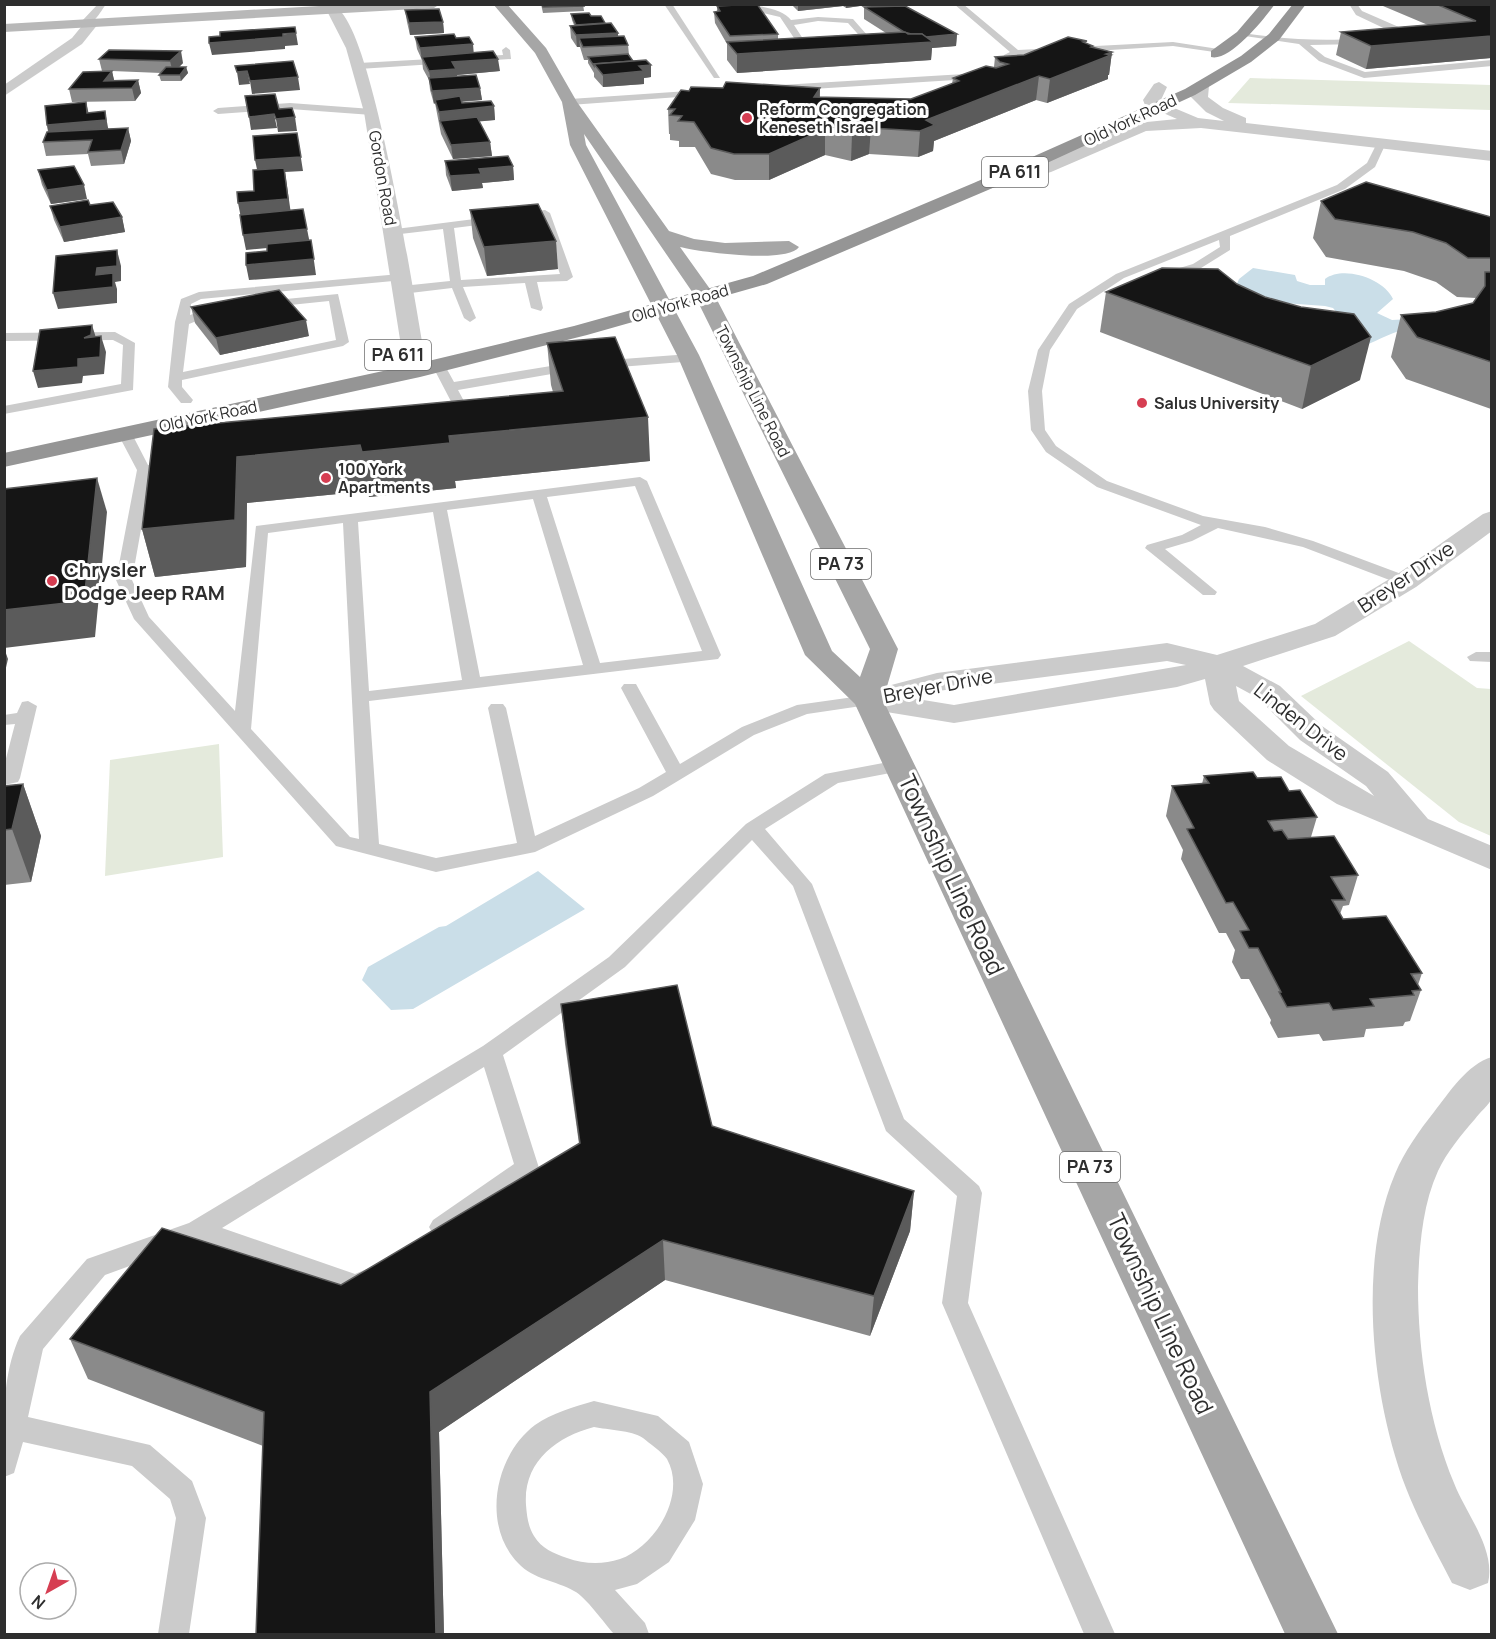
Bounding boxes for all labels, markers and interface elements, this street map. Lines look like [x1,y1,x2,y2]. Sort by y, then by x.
street label: Old York Road [1080,89,1180,151]
place label: Reform Congregation Keneseth Israel [759,98,927,138]
marker: Reform Congregation Keneseth Israel [740,111,754,125]
street label: Gordon Road [364,129,402,227]
road number: PA 611 [982,157,1048,187]
street label: Old York Road [629,279,731,327]
street label: Township Line Road [710,321,796,461]
road number: PA 611 [365,340,431,370]
place label: Salus University [1154,392,1279,414]
street label: Old York Road [157,395,259,437]
marker: Salus University [1135,396,1149,410]
place label: 100 York Apartments [338,458,431,498]
marker: 100 York Apartments [319,471,333,485]
street label: Breyer Drive [1352,534,1459,619]
road number: PA 73 [811,549,871,579]
place label: Chrysler Dodge Jeep RAM [64,556,225,606]
marker: Chrysler Dodge Jeep RAM [45,574,59,588]
street label: Breyer Drive [881,662,995,709]
street label: Linden Drive [1249,676,1354,767]
street label: Township Line Road [891,769,1013,980]
road number: PA 73 [1060,1152,1120,1182]
street label: Township Line Road [1100,1208,1222,1419]
north arrow [18,1561,78,1621]
text: N [27,1590,50,1615]

